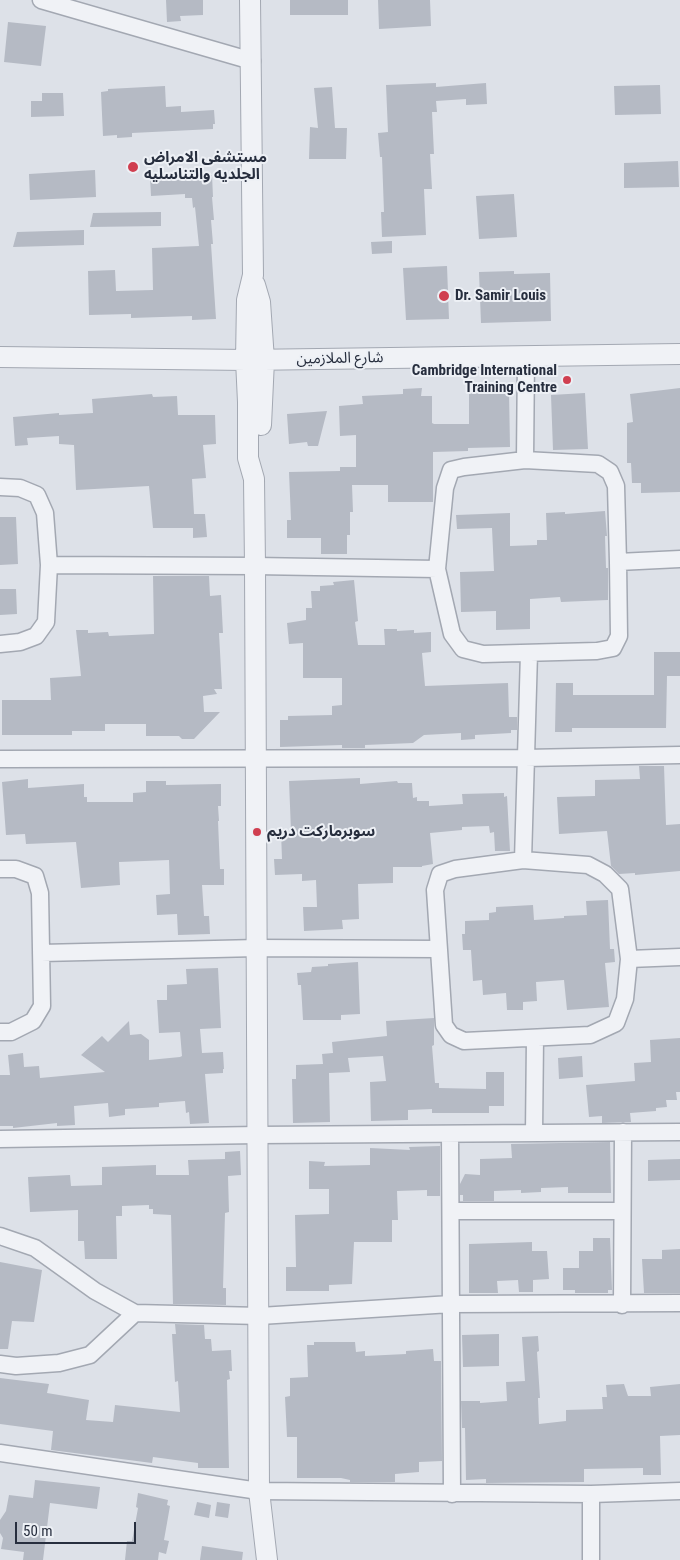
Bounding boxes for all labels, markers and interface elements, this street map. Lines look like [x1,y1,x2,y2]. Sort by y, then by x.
place label: مستشفى الامراض الجلديه والتناسليه [144,149,267,184]
marker: مستشفى الامراض الجلديه والتناسليه [126,160,140,174]
place label: Dr. Samir Louis [455,287,546,305]
marker: Dr. Samir Louis [437,289,451,303]
street label: شارع الملازمين [296,349,384,369]
place label: Cambridge International Training Centre [412,362,557,397]
marker: Cambridge International Training Centre [561,374,573,386]
place label: سوبرماركت دريم [267,823,375,841]
marker: سوبرماركت دريم [251,826,263,838]
scale bar [18,1512,139,1544]
text: 50 m [23,1522,53,1540]

